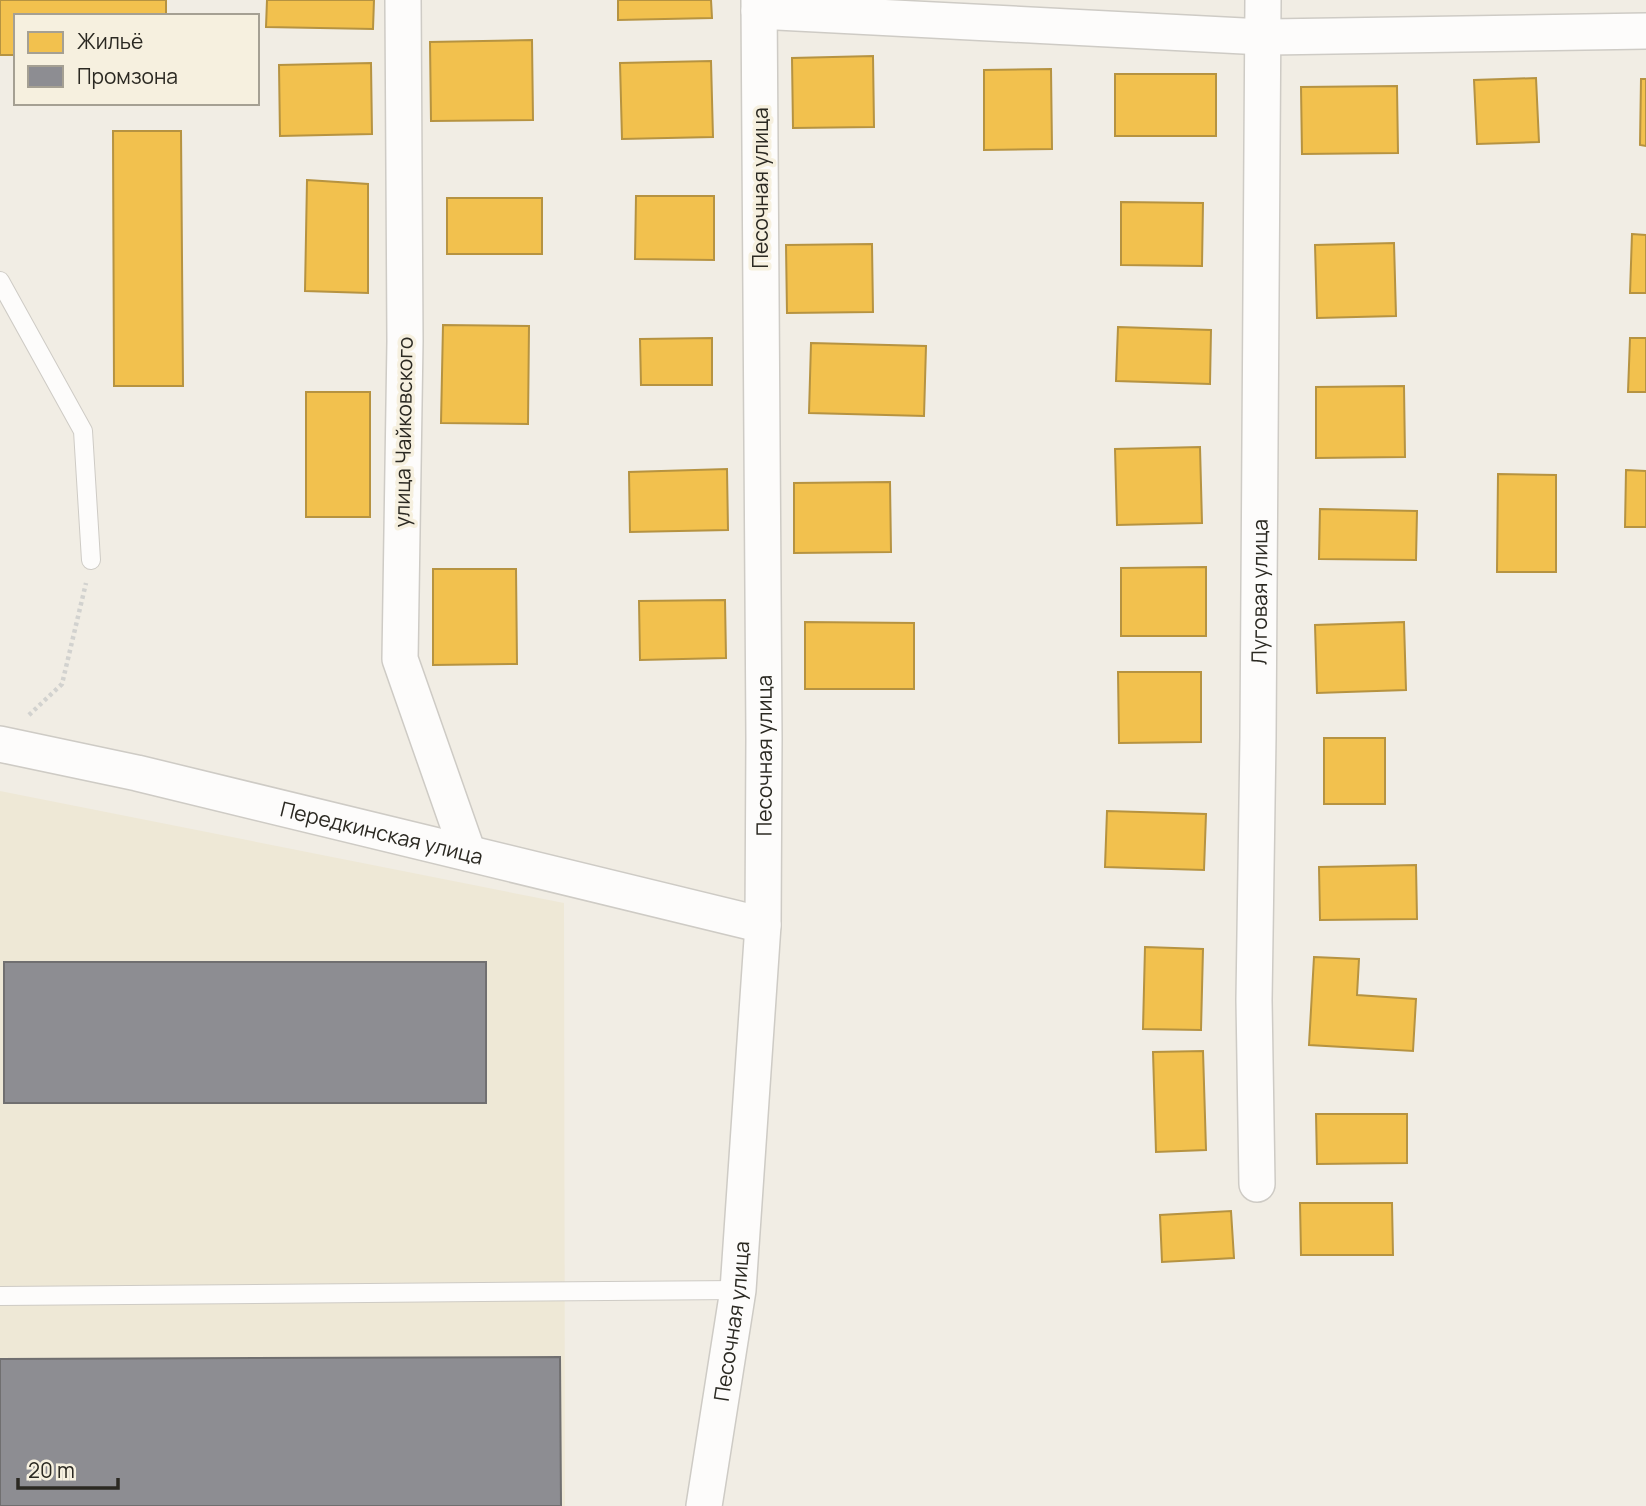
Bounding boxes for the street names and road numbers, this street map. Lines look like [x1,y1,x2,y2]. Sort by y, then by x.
street label: Песочная улица [746,107,774,269]
street label: улица Чайковского [387,336,419,528]
street label: Луговая улица [1244,519,1273,665]
street label: Песочная улица [749,675,778,836]
street label: Передкинская улица [278,794,486,871]
street label: Песочная улица [707,1240,755,1403]

